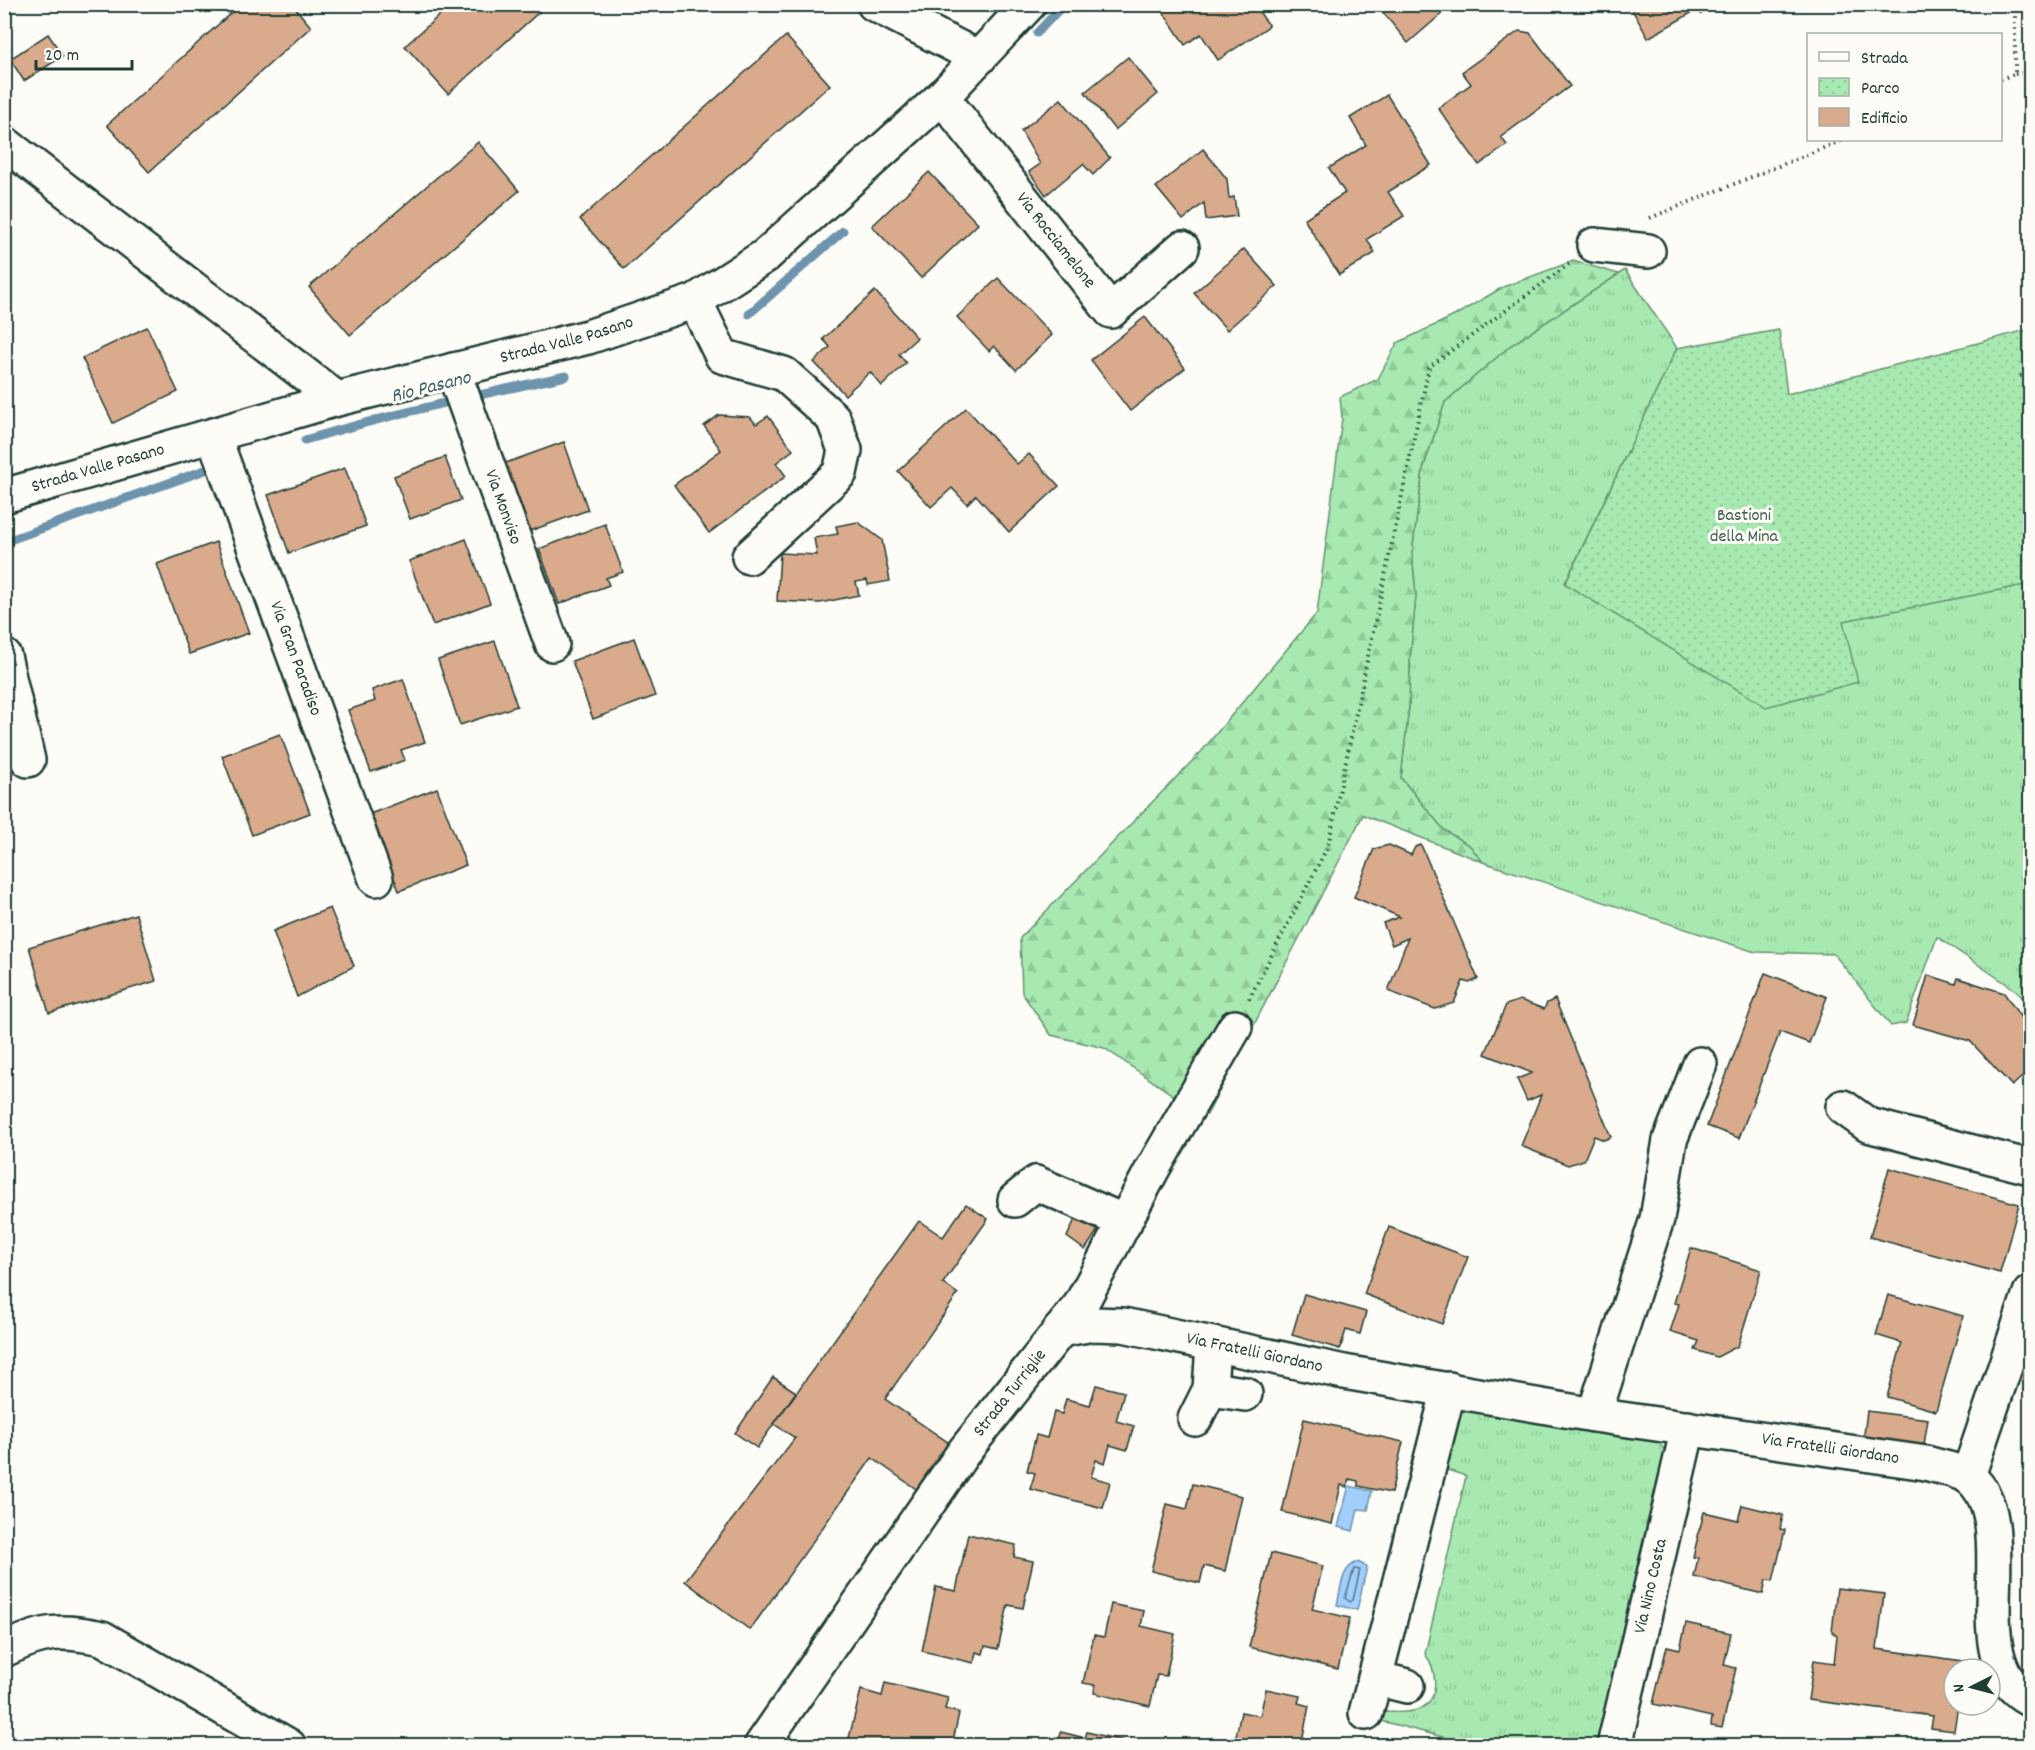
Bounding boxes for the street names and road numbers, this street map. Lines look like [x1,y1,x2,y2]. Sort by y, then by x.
street label: Via Rocciamelone [1010,187,1101,294]
street label: Strada Valle Pasano [497,310,637,371]
street label: Strada Valle Pasano [29,437,168,500]
street label: Via Monviso [478,466,528,548]
street label: Via Gran Paradiso [263,598,328,719]
street label: Via Fratelli Giordano [1184,1326,1325,1380]
street label: Strada Turriglie [968,1344,1053,1443]
street label: Via Fratelli Giordano [1760,1427,1901,1471]
street label: Via Nino Costa [1628,1536,1674,1636]

